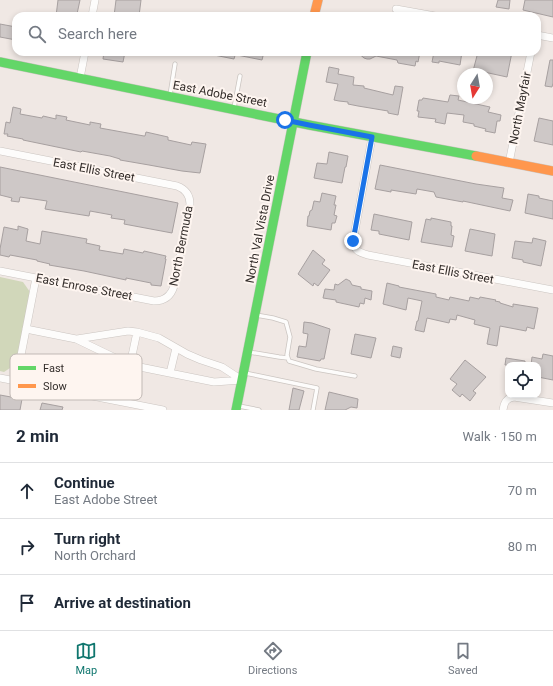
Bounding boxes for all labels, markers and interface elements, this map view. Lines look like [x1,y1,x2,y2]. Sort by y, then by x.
search box [12,12,541,56]
icon: search [26,23,48,45]
text: Search here [58,25,137,43]
north arrow [457,68,493,104]
street label: North Mayfair [506,71,534,145]
street label: East Adobe Street [172,78,268,110]
route start [276,111,294,129]
street label: East Ellis Street [52,155,136,185]
street label: North Val Vista Drive [243,174,277,284]
street label: North Bermuda [166,205,196,287]
route end [344,232,362,250]
street label: East Ellis Street [411,257,495,287]
street label: East Enrose Street [35,271,133,303]
legend [10,354,142,400]
text: Fast [43,362,65,375]
map controls [505,362,541,398]
button: locate [505,362,541,398]
text: Slow [43,380,67,393]
text: 2 min [16,426,59,446]
text: Walk · 150 m [462,429,537,444]
text: Continue [54,474,115,492]
icon: ahead [16,480,38,502]
text: 70 m [508,483,537,498]
text: East Adobe Street [54,492,158,507]
text: Turn right [54,530,120,548]
icon: right [16,536,38,558]
text: 80 m [508,539,537,554]
text: North Orchard [54,548,136,563]
icon: arrive [16,592,38,614]
text: Arrive at destination [54,594,191,612]
tab: Map [75,640,97,677]
tab: Directions [248,640,297,677]
tab: Saved [448,640,478,677]

